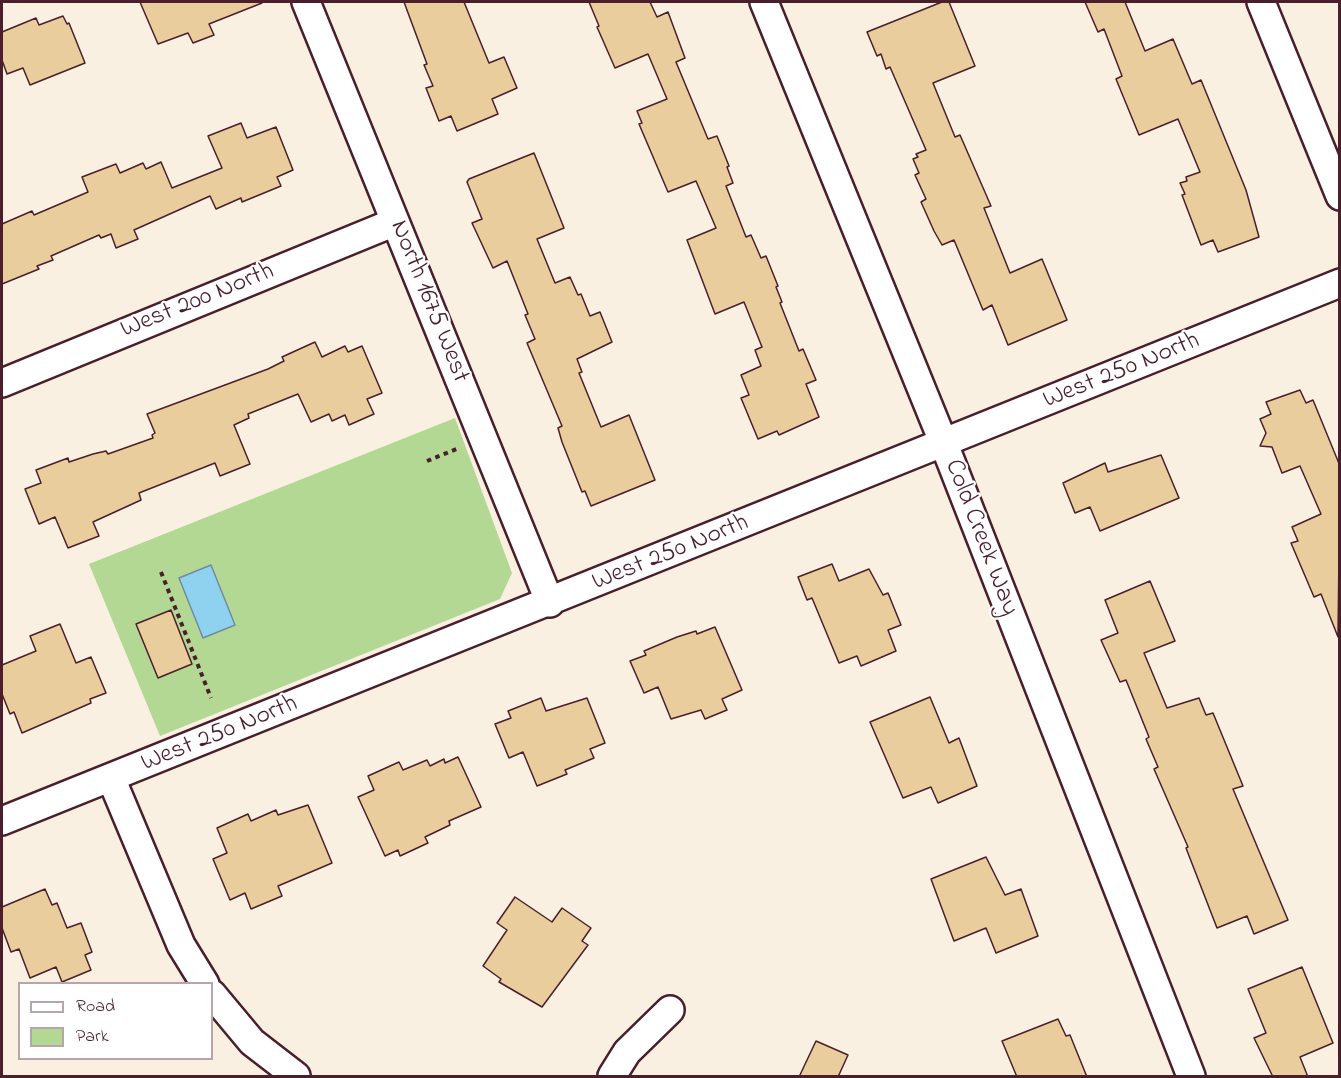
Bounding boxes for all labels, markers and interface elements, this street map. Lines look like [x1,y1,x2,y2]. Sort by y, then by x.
street label: North 1675 West [381,216,475,388]
street label: West 200 North [117,257,279,347]
street label: West 250 North [1039,326,1205,418]
street label: Cold Creek Way [936,456,1024,620]
street label: West 250 North [588,508,754,600]
street label: West 250 North [137,689,303,781]
legend [18,982,213,1060]
text: Road [76,994,115,1020]
text: Park [76,1024,109,1050]

